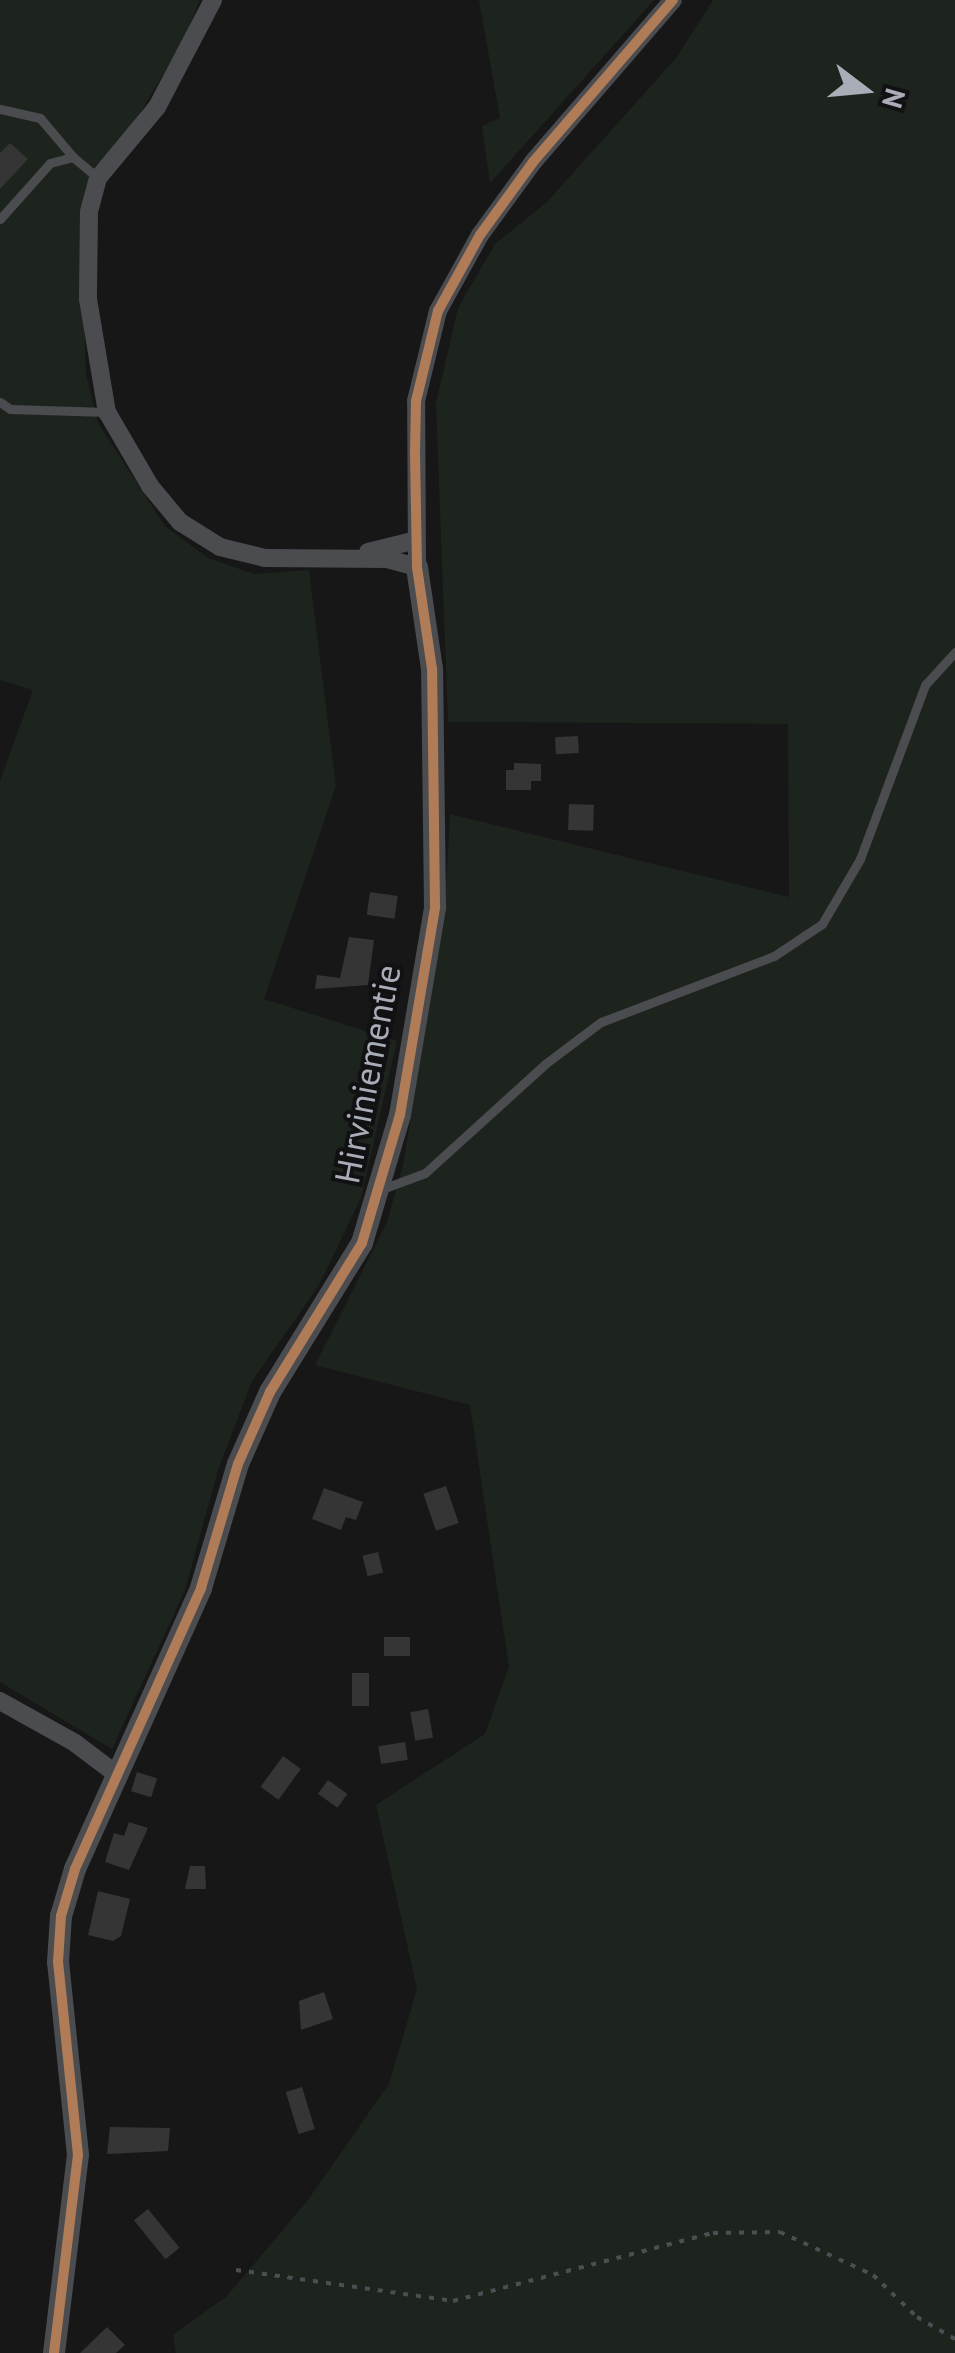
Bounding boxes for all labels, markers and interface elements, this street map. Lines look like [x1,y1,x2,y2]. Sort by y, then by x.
north arrow [815,40,915,140]
text: N [874,84,915,112]
street label: Hirviniementie [325,961,409,1187]

